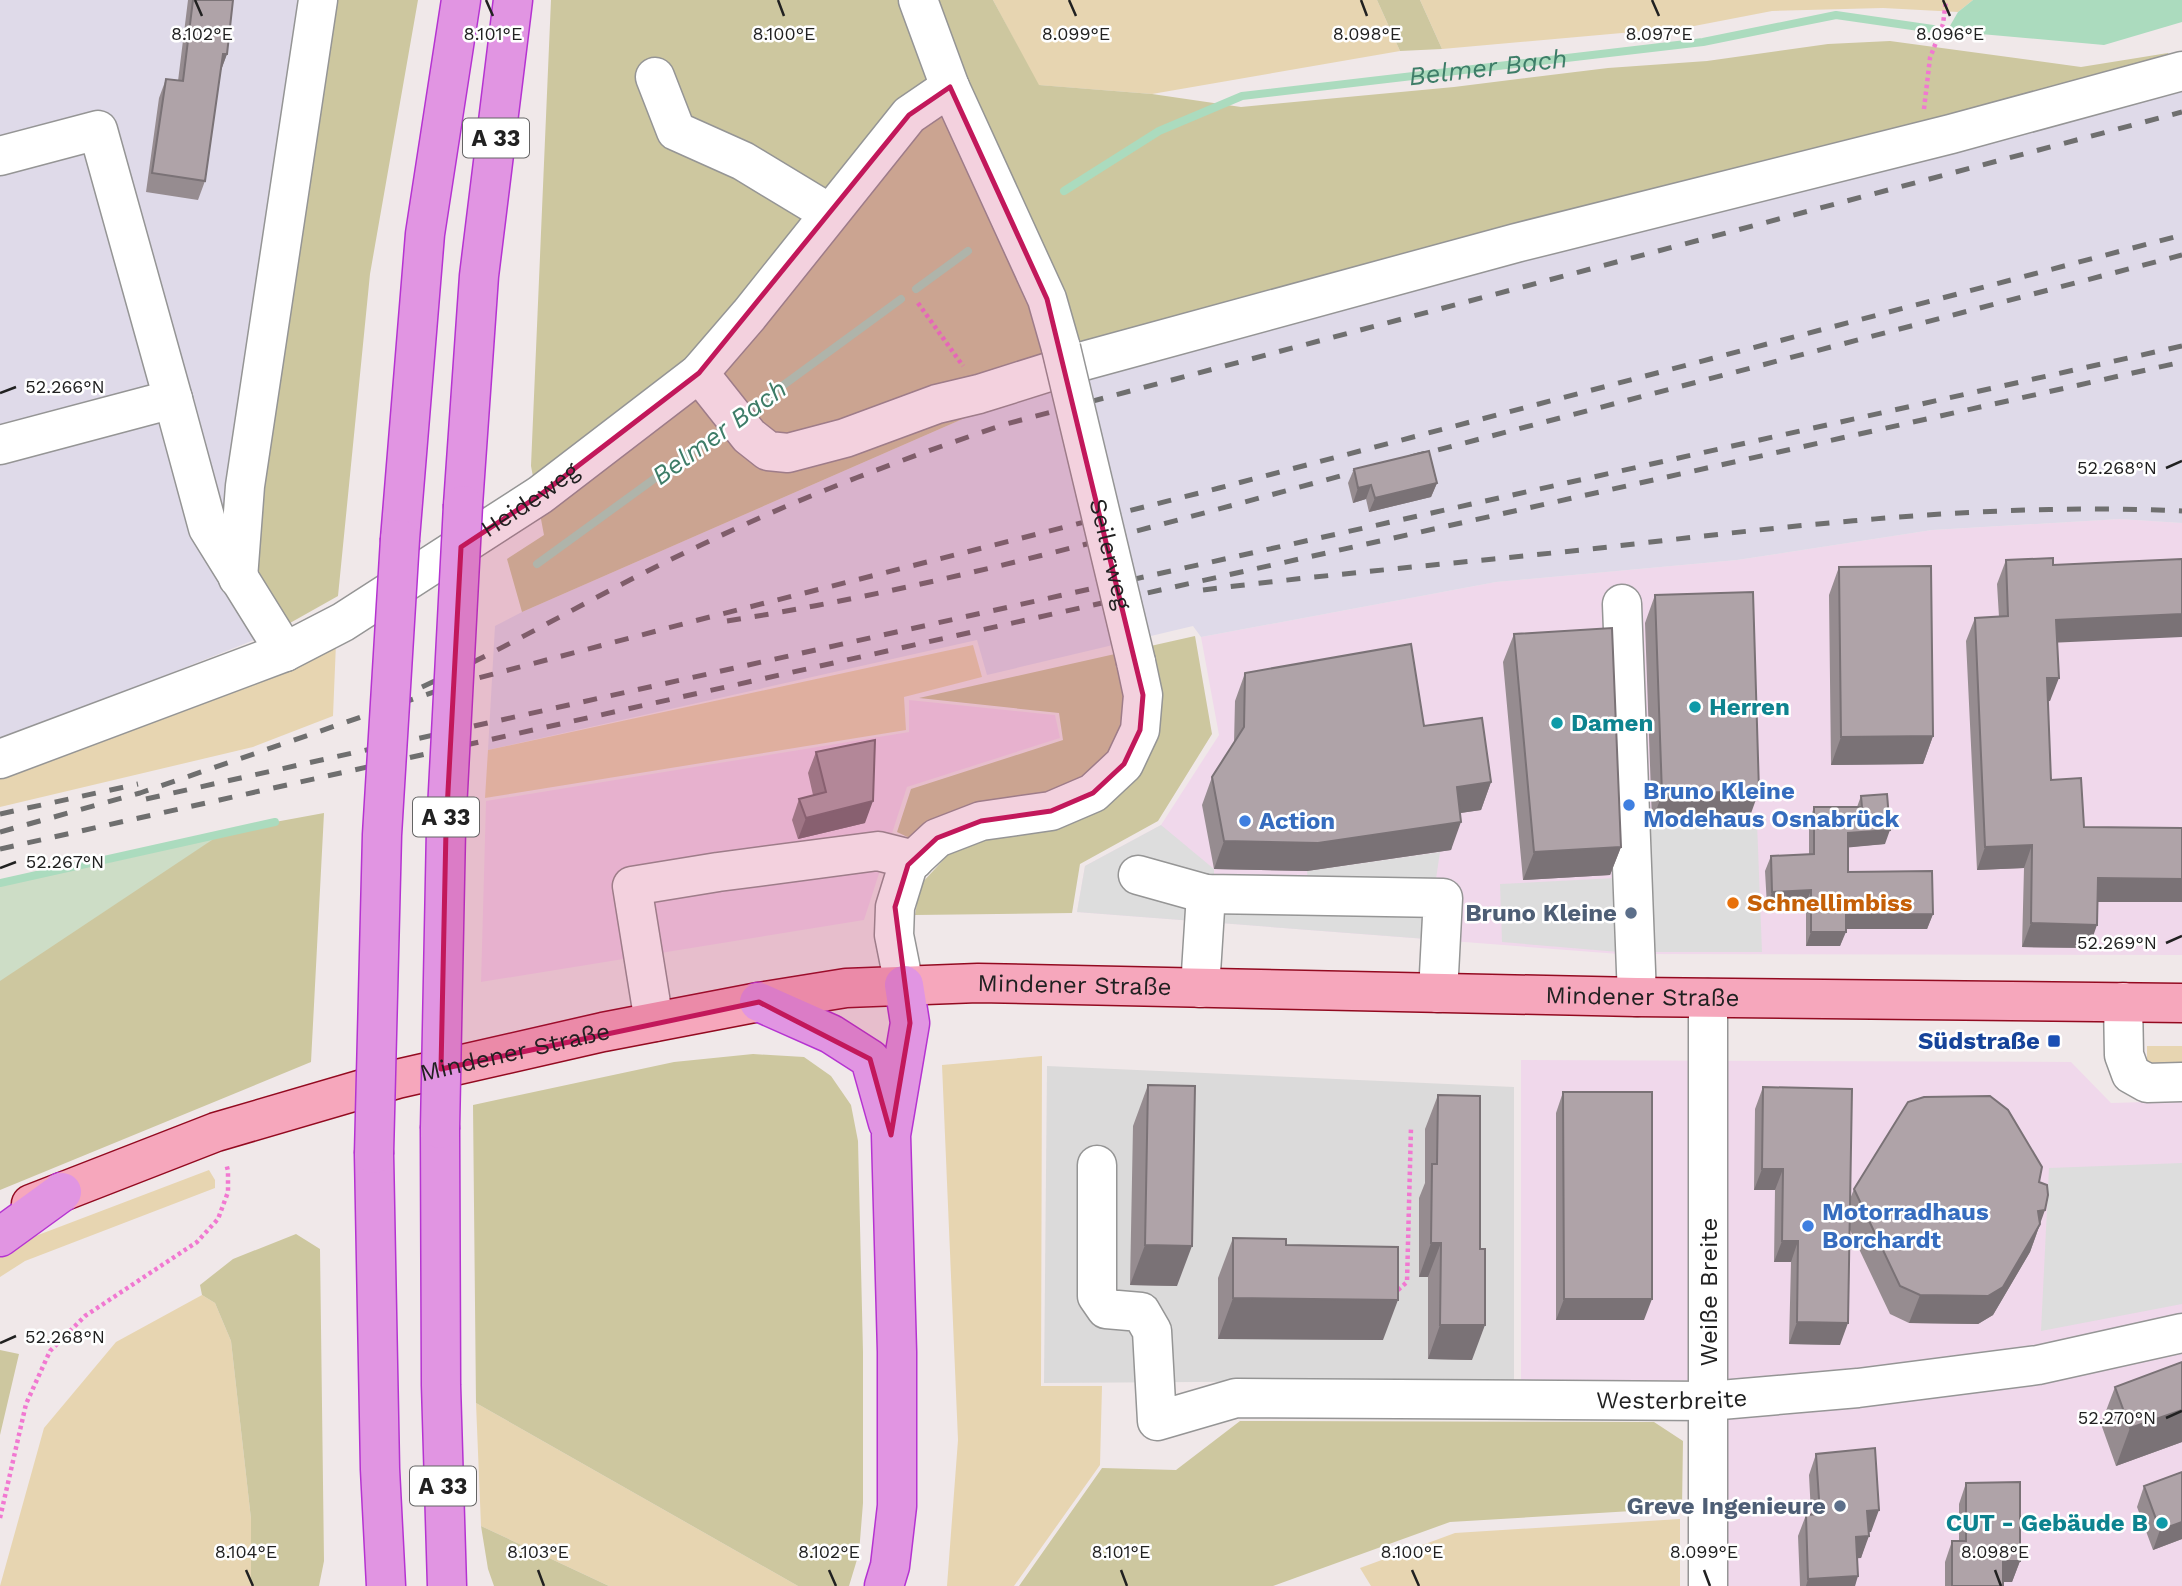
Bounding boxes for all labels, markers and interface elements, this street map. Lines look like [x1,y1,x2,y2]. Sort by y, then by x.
text: 8.102°E [171,23,233,44]
text: 8.101°E [464,23,522,44]
text: 8.100°E [753,23,815,44]
text: 8.099°E [1042,23,1110,44]
text: 8.098°E [1333,23,1401,44]
text: 8.097°E [1625,23,1693,44]
text: 8.096°E [1916,23,1984,44]
water label: Belmer Bach [1407,43,1569,91]
road number: A 33 [463,119,529,158]
water label: Belmer Bach [646,373,792,491]
text: 52.266°N [25,376,105,397]
street label: Heideweg [476,456,585,543]
text: 52.268°N [2077,457,2157,478]
street label: Seilerweg [1084,496,1137,613]
place label: Herren [1709,693,1790,721]
marker: Herren [1687,699,1703,715]
place label: Damen [1571,709,1653,737]
marker: Damen [1549,715,1565,731]
place label: Bruno Kleine Modehaus Osnabrück [1643,777,1899,833]
road number: A 33 [413,797,479,836]
marker: Bruno Kleine Modehaus Osnabrück [1621,797,1637,813]
place label: Action [1259,807,1335,835]
marker: Action [1237,813,1253,829]
text: 52.267°N [26,851,104,872]
place label: Schnellimbiss [1747,889,1913,917]
marker: Schnellimbiss [1725,895,1741,911]
place label: Bruno Kleine [1465,899,1617,927]
marker: Bruno Kleine [1623,905,1639,921]
text: 52.269°N [2077,932,2157,953]
street label: Mindener Straße [977,969,1172,1001]
street label: Mindener Straße [1545,981,1740,1012]
street label: Mindener Straße [417,1017,613,1087]
place label: Südstraße [1918,1027,2040,1055]
marker: Südstraße [2046,1033,2062,1049]
place label: Motorradhaus Borchardt [1822,1198,1989,1254]
street label: Weiße Breite [1695,1218,1723,1366]
marker: Motorradhaus Borchardt [1800,1218,1816,1234]
text: 52.268°N [25,1326,105,1347]
street label: Westerbreite [1596,1384,1748,1415]
text: 52.270°N [2078,1407,2156,1428]
road number: A 33 [410,1466,476,1506]
place label: Greve Ingenieure [1626,1492,1826,1520]
marker: Greve Ingenieure [1832,1498,1848,1514]
place label: CUT - Gebäude B [1946,1509,2148,1537]
marker: CUT - Gebäude B [2154,1515,2170,1531]
text: 8.104°E [215,1541,277,1562]
text: 8.103°E [507,1541,569,1562]
text: 8.102°E [798,1541,860,1562]
text: 8.101°E [1092,1541,1150,1562]
text: 8.100°E [1381,1541,1443,1562]
text: 8.099°E [1670,1541,1738,1562]
text: 8.098°E [1961,1541,2029,1562]

